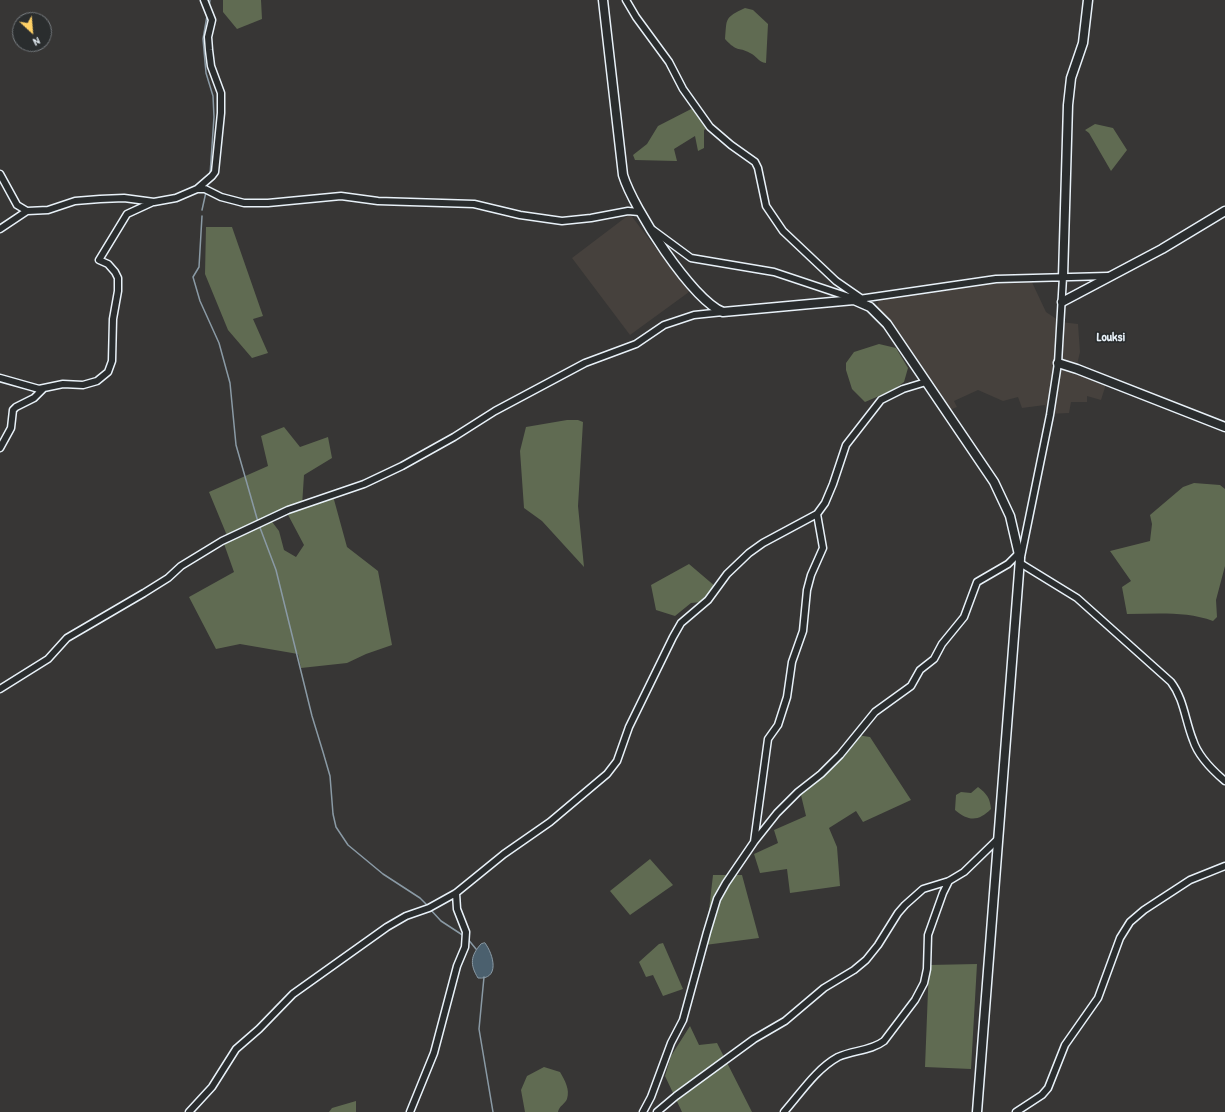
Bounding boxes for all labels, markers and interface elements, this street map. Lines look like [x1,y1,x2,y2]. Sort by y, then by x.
north arrow [12,12,52,52]
text: N [31,34,43,49]
district label: Louksi [1097,330,1125,346]

